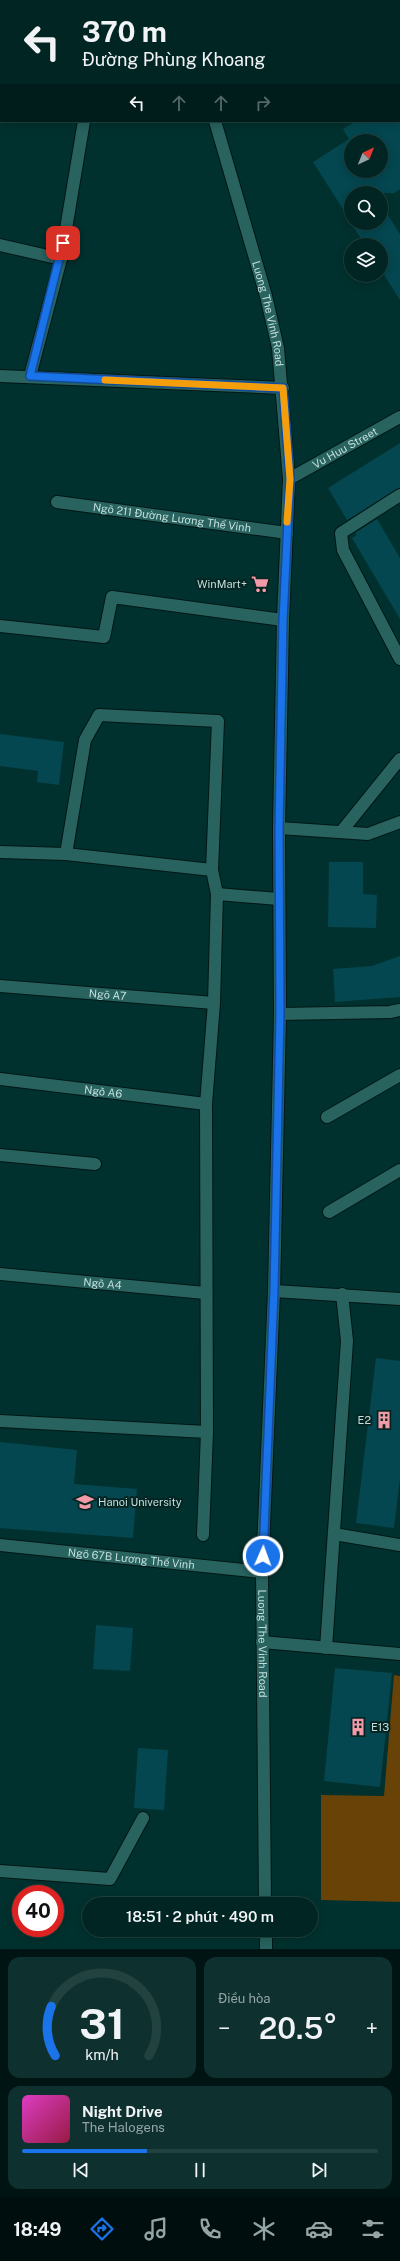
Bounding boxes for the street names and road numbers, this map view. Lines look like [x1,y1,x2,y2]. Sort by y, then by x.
street label: Luong The Vinh Road [250,259,286,367]
street label: Vu Huu Street [310,425,379,471]
street label: Ngõ 211 Đường Lương Thế Vinh [92,501,252,534]
street label: Ngõ A7 [88,987,127,1002]
street label: Ngõ A6 [83,1083,123,1100]
street label: Ngõ A4 [83,1276,122,1291]
street label: Ngõ 67B Lương Thế Vinh [67,1546,195,1571]
street label: Luong The Vinh Road [256,1589,269,1697]

